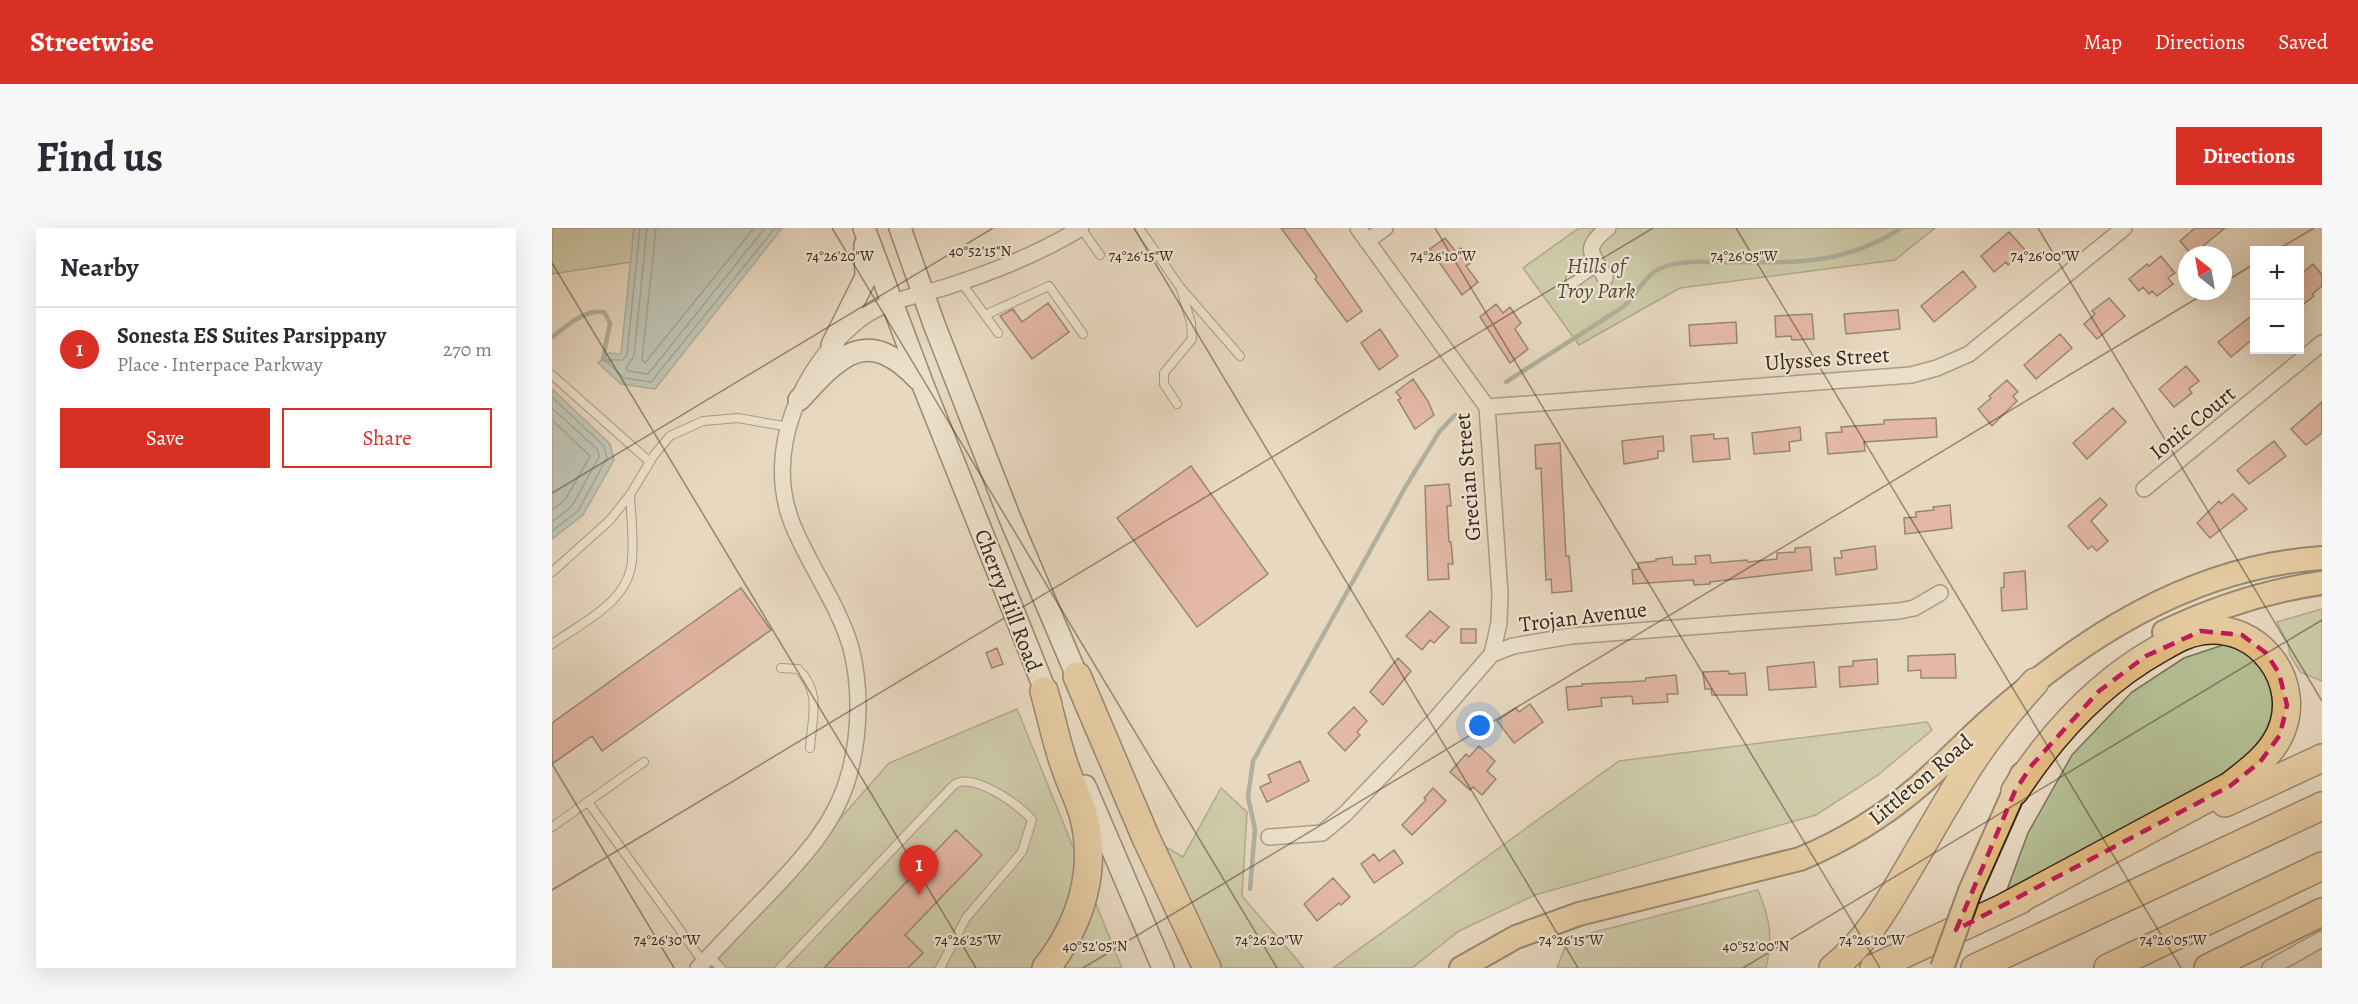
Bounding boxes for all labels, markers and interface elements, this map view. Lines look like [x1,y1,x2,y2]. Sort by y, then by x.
text: Streetwise [30,23,154,61]
text: Map [2084,28,2122,56]
text: Directions [2155,28,2245,56]
text: Saved [2278,28,2328,56]
button: Directions [2176,127,2322,185]
text: Find us [36,128,163,185]
text: 40°52'15"N [949,241,1011,261]
text: 74°26'20"W [806,246,874,266]
text: 74°26'15"W [1109,246,1173,266]
text: 74°26'10"W [1410,246,1476,266]
text: 74°26'05"W [1710,246,1778,266]
text: 74°26'00"W [2011,246,2079,266]
north arrow [2178,246,2232,300]
map controls [2250,246,2304,354]
button: + [2250,246,2304,300]
text: Nearby [60,250,139,285]
park label: Hills of Troy Park [1557,251,1635,306]
button: − [2250,300,2304,354]
text: Sonesta ES Suites Parsippany [117,321,386,351]
text: 1 [76,336,83,363]
text: 270 m [443,336,492,363]
street label: Ulysses Street [1764,340,1890,378]
text: Place · Interpace Parkway [117,351,323,378]
street label: Ionic Court [2143,379,2242,467]
button: Save [60,408,270,468]
button: Share [282,408,492,468]
street label: Grecian Street [1447,412,1489,542]
street label: Cherry Hill Road [967,525,1049,676]
street label: Trojan Avenue [1518,594,1649,640]
your location [1465,711,1494,740]
street label: Littleton Road [1862,727,1979,832]
pin: 1 [900,846,938,895]
text: 74°26'30"W [633,930,701,950]
text: 74°26'25"W [935,930,1001,950]
text: 74°26'20"W [1235,930,1303,950]
text: 74°26'15"W [1539,930,1603,950]
text: 74°26'10"W [1839,930,1905,950]
text: 74°26'05"W [2139,930,2207,950]
text: 40°52'05"N [1062,936,1128,956]
text: 40°52'00"N [1723,936,1790,956]

